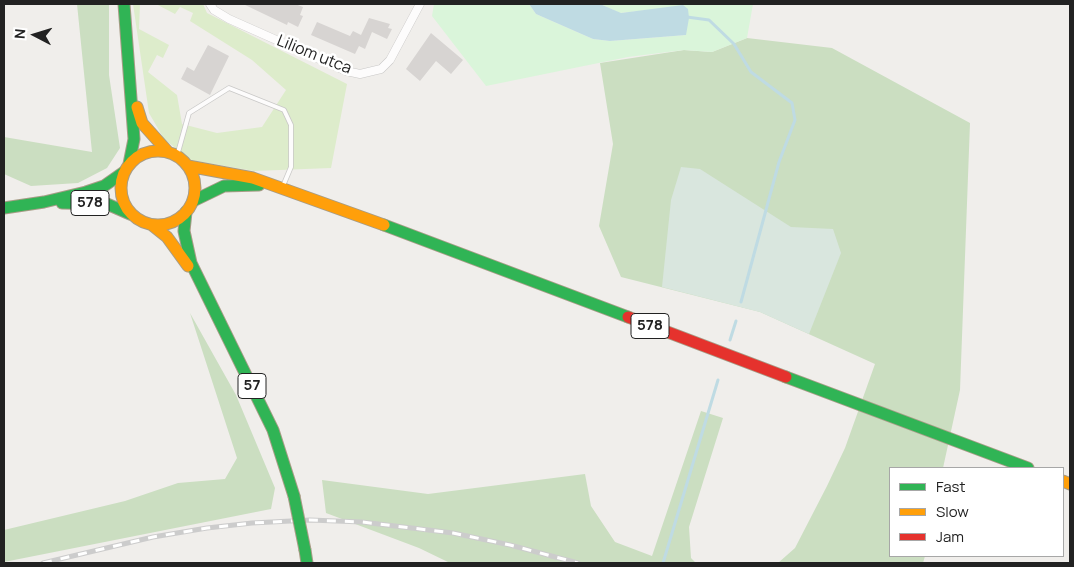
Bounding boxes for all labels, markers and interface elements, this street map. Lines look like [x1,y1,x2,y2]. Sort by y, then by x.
north arrow [10,10,60,60]
text: N [10,28,29,39]
street label: Liliom utca [274,31,354,79]
road number: 578 [71,190,109,216]
road number: 578 [631,314,669,338]
road number: 57 [238,374,266,398]
legend [889,467,1064,557]
text: Fast [936,476,965,497]
text: Slow [936,501,969,522]
text: Jam [936,526,964,547]

